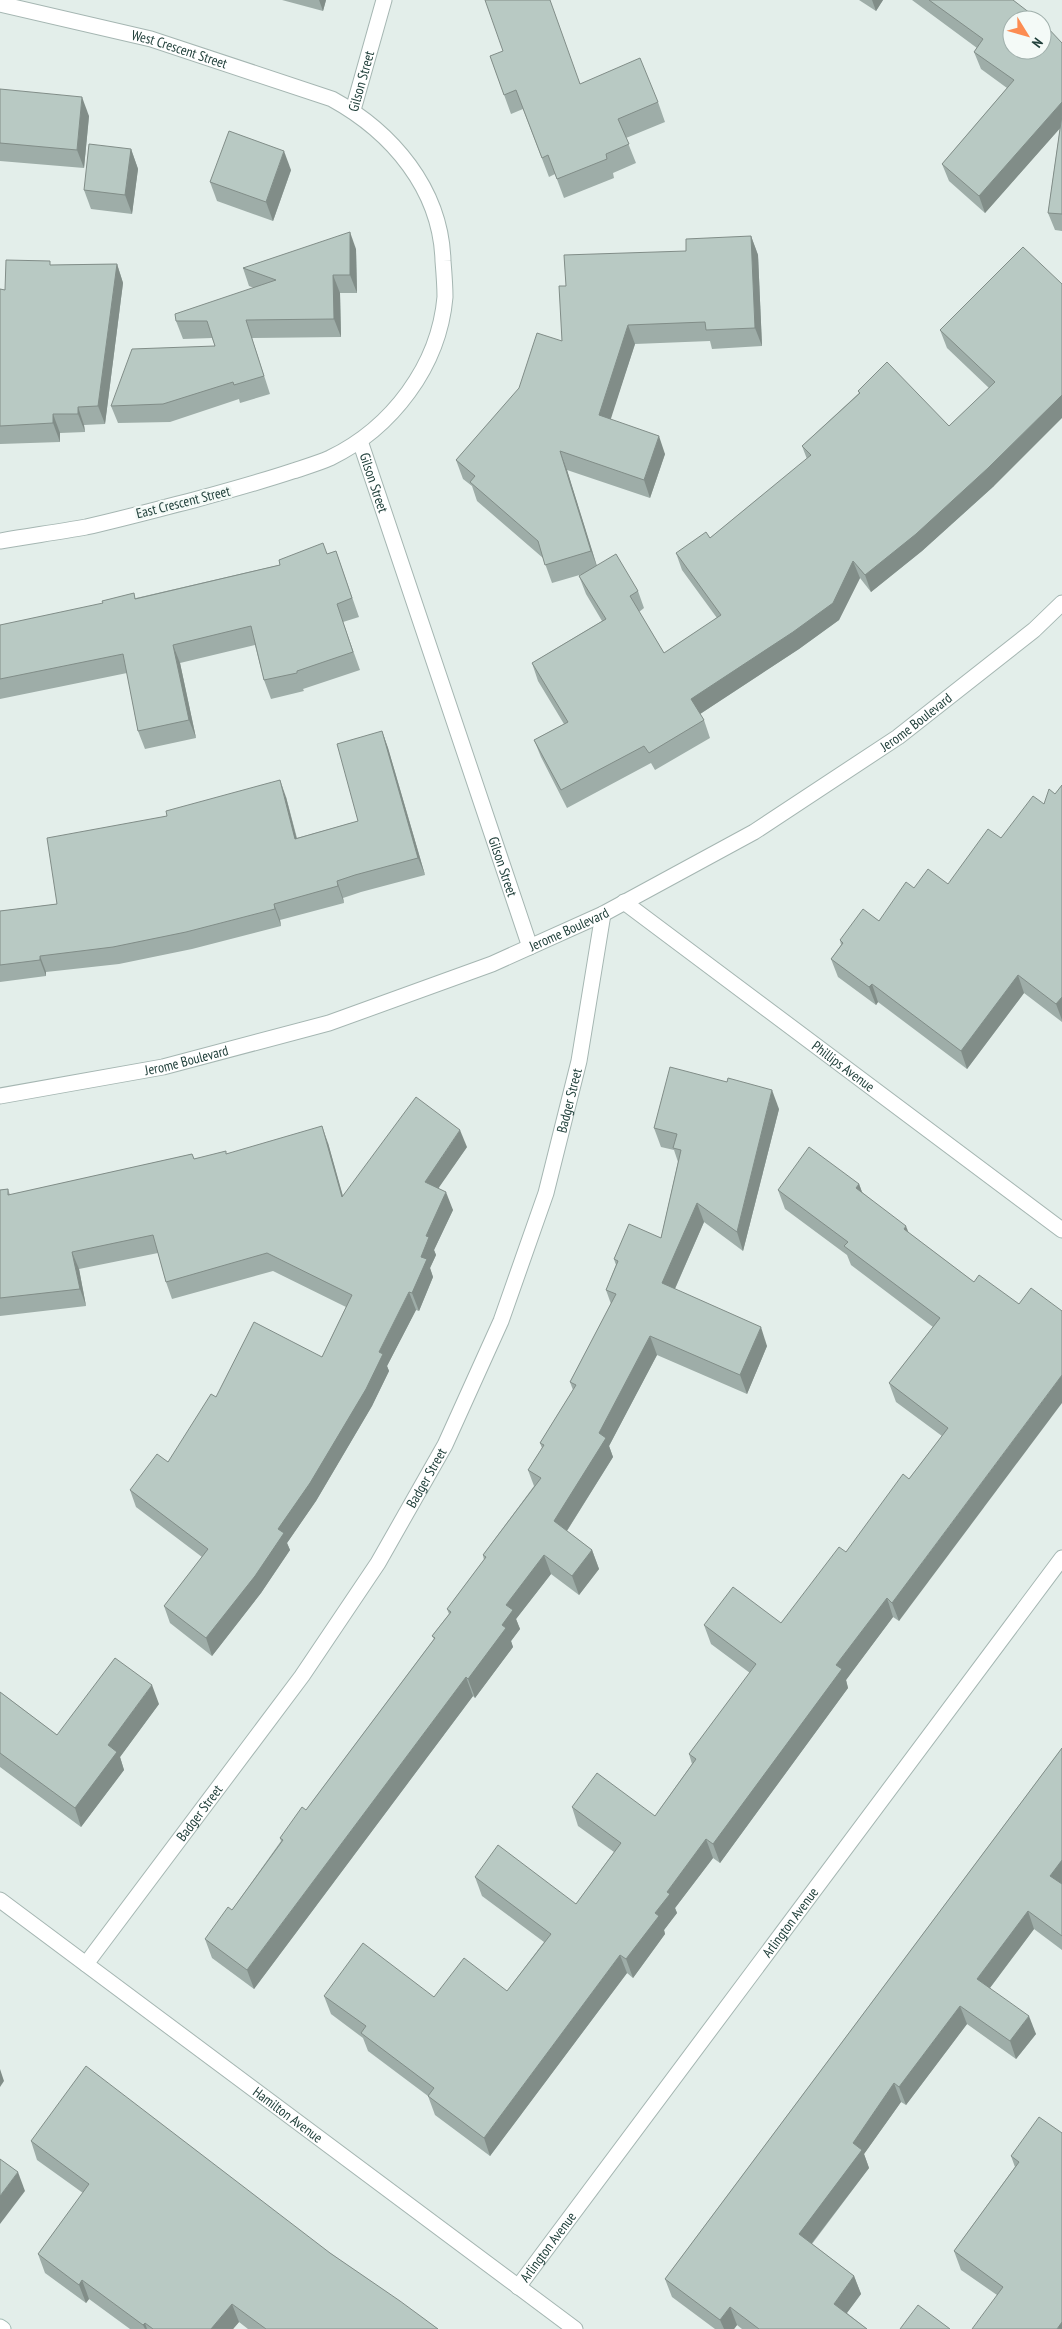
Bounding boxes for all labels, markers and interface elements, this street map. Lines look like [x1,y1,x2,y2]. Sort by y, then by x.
north arrow [1002,10,1052,60]
street label: West Crescent Street [130,26,230,73]
text: N [1028,34,1047,51]
street label: Gilson Street [344,49,378,113]
street label: Gilson Street [356,450,392,515]
street label: East Crescent Street [134,482,232,522]
street label: Jerome Boulevard [876,689,955,756]
street label: Gilson Street [485,834,521,899]
street label: Jerome Boulevard [525,904,612,956]
street label: Phillips Avenue [808,1037,878,1096]
street label: Jerome Boulevard [142,1041,230,1079]
street label: Badger Street [552,1066,586,1135]
street label: Badger Street [402,1445,450,1511]
street label: Badger Street [172,1781,226,1845]
street label: Arlington Avenue [758,1884,822,1961]
street label: Hamilton Avenue [249,2083,326,2147]
street label: Arlington Avenue [516,2208,580,2286]

